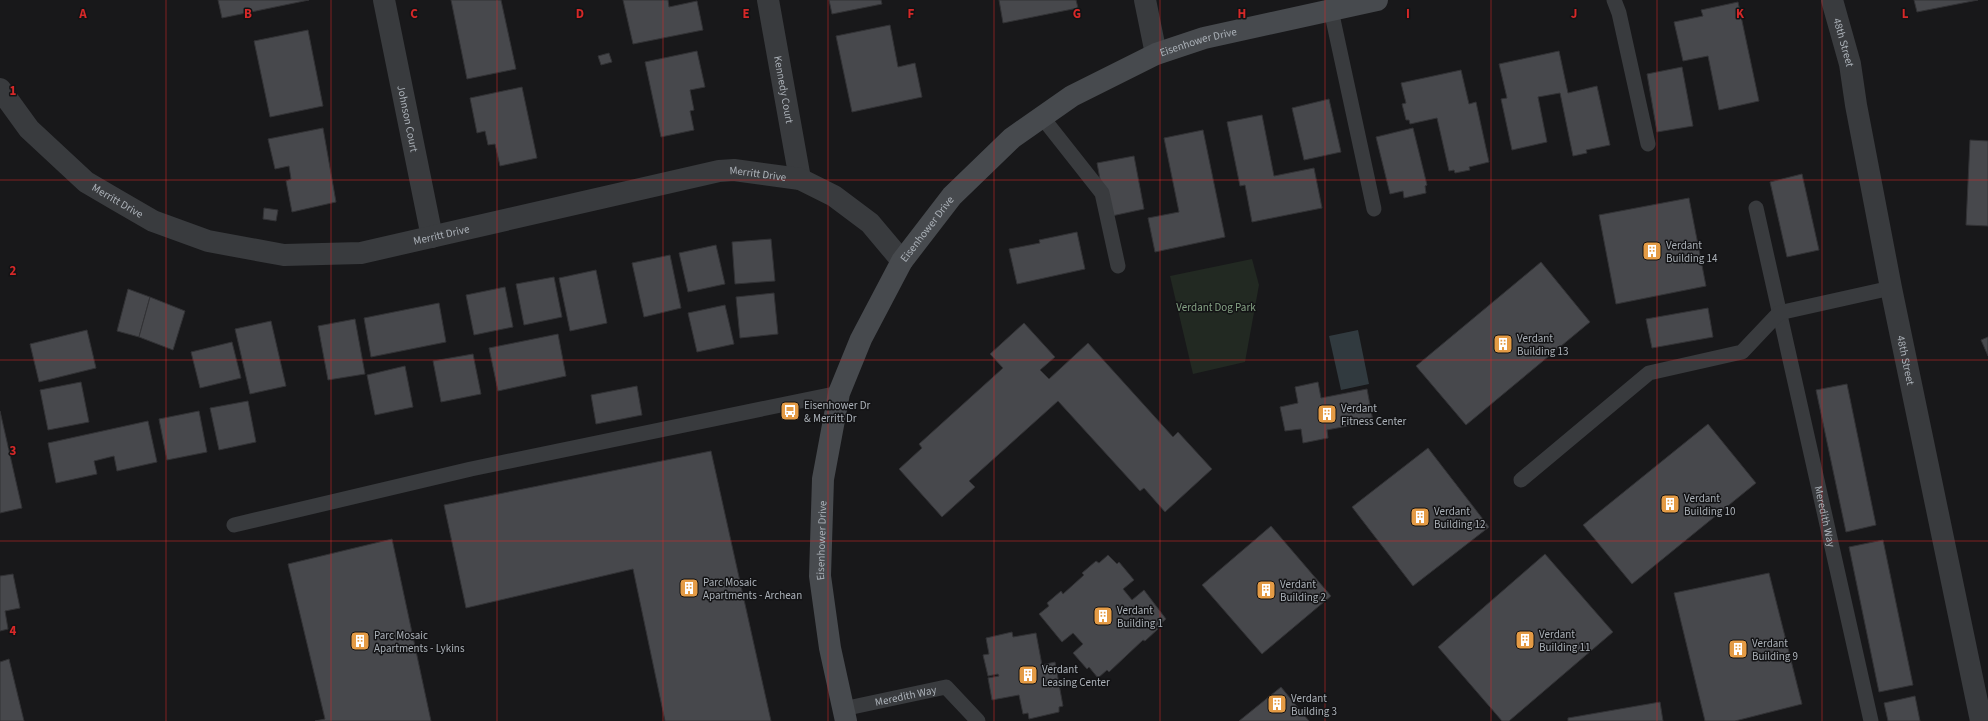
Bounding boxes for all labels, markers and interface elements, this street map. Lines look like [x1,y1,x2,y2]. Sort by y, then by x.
text: A [78,5,87,23]
text: B [244,5,252,23]
text: C [410,5,418,23]
text: D [576,5,584,23]
text: E [742,5,750,23]
text: F [908,5,915,23]
text: G [1073,5,1081,23]
text: H [1238,5,1246,23]
text: I [1406,5,1410,23]
text: J [1571,5,1577,23]
text: K [1736,5,1745,23]
text: L [1902,5,1909,23]
street label: 48th Street [1829,16,1857,68]
street label: Eisenhower Drive [1158,24,1239,60]
street label: Kennedy Court [770,55,797,125]
text: 1 [10,82,17,100]
street label: Johnson Court [393,84,422,154]
street label: Merritt Drive [729,163,788,185]
street label: Merritt Drive [89,180,146,222]
street label: Eisenhower Drive [897,192,958,265]
street label: Merritt Drive [412,221,471,249]
place label: Verdant Building 14 [1666,238,1718,266]
building icon: Verdant Building 14 [1641,240,1663,262]
text: 2 [10,262,17,280]
park label: Verdant Dog Park [1176,300,1256,315]
place label: Verdant Building 13 [1517,331,1568,359]
building icon: Verdant Building 13 [1492,333,1514,355]
street label: 48th Street [1893,334,1918,387]
place label: Eisenhower Dr & Merritt Dr [804,398,871,426]
bus stop icon: Eisenhower Dr & Merritt Dr [779,400,801,422]
place label: Verdant Fitness Center [1341,401,1407,429]
building icon: Verdant Fitness Center [1316,403,1338,425]
text: 3 [10,442,17,460]
street label: Meredith Way [1810,484,1839,549]
place label: Verdant Building 10 [1684,491,1735,519]
building icon: Verdant Building 10 [1659,493,1681,515]
street label: Eisenhower Drive [813,500,830,581]
place label: Verdant Building 12 [1434,504,1485,532]
building icon: Verdant Building 12 [1409,506,1431,528]
place label: Parc Mosaic Apartments - Archean [703,575,802,603]
building icon: Parc Mosaic Apartments - Archean [678,577,700,599]
place label: Verdant Building 2 [1280,577,1326,605]
building icon: Verdant Building 2 [1255,579,1277,601]
place label: Verdant Building 1 [1117,603,1163,631]
building icon: Verdant Building 1 [1092,605,1114,627]
text: 4 [10,622,17,640]
place label: Verdant Building 11 [1539,627,1590,655]
place label: Parc Mosaic Apartments - Lykins [374,628,465,656]
building icon: Verdant Building 11 [1514,629,1536,651]
building icon: Parc Mosaic Apartments - Lykins [349,630,371,652]
place label: Verdant Building 9 [1752,636,1798,664]
building icon: Verdant Building 9 [1727,638,1749,660]
place label: Verdant Leasing Center [1042,662,1110,690]
building icon: Verdant Leasing Center [1017,664,1039,686]
street label: Meredith Way [874,682,938,710]
place label: Verdant Building 3 [1291,691,1337,719]
building icon: Verdant Building 3 [1266,693,1288,715]

